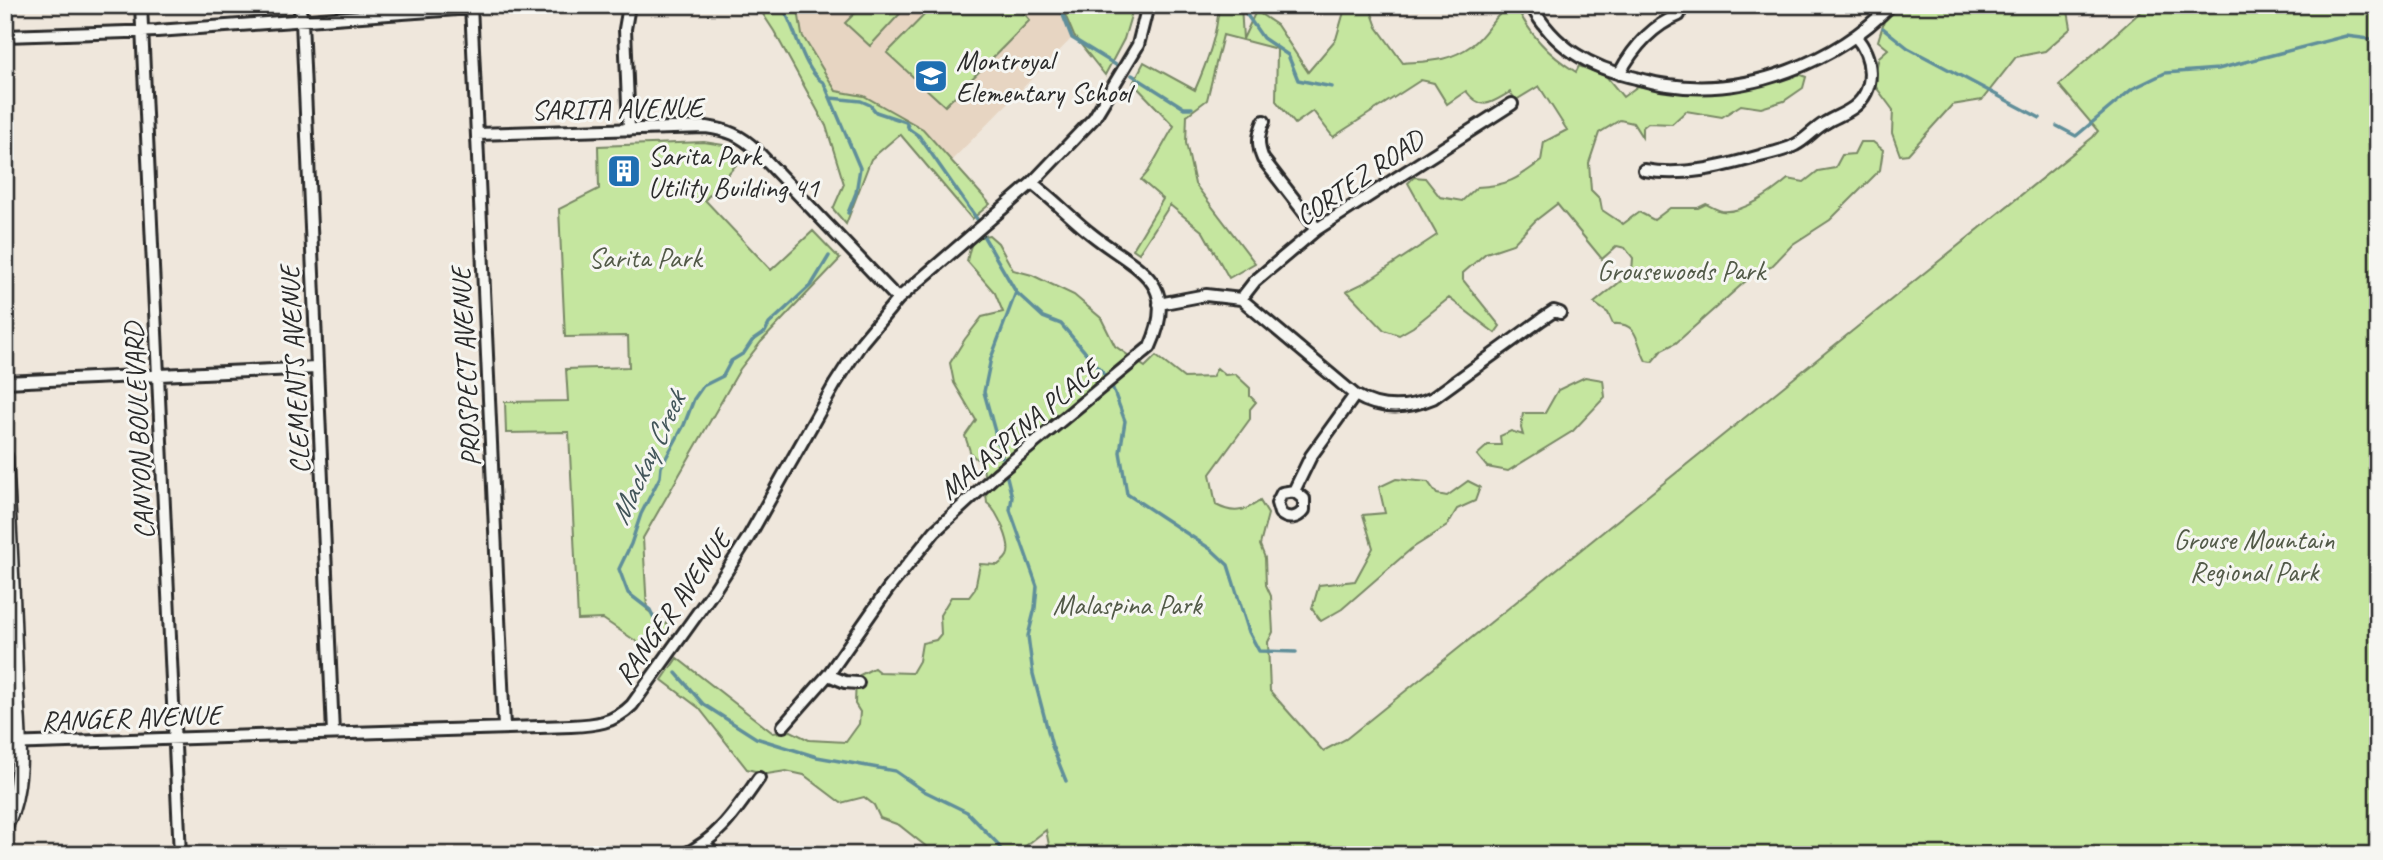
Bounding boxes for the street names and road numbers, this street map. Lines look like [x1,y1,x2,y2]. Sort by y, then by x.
street label: SARITA AVENUE [531,89,706,127]
street label: CORTEZ ROAD [1288,120,1433,233]
street label: CLEMENTS AVENUE [271,261,317,475]
street label: PROSPECT AVENUE [443,263,488,468]
street label: CANYON BOULEVARD [115,319,162,540]
street label: MALASPINA PLACE [932,350,1110,507]
street label: RANGER AVENUE [607,521,740,691]
street label: RANGER AVENUE [41,697,225,738]

